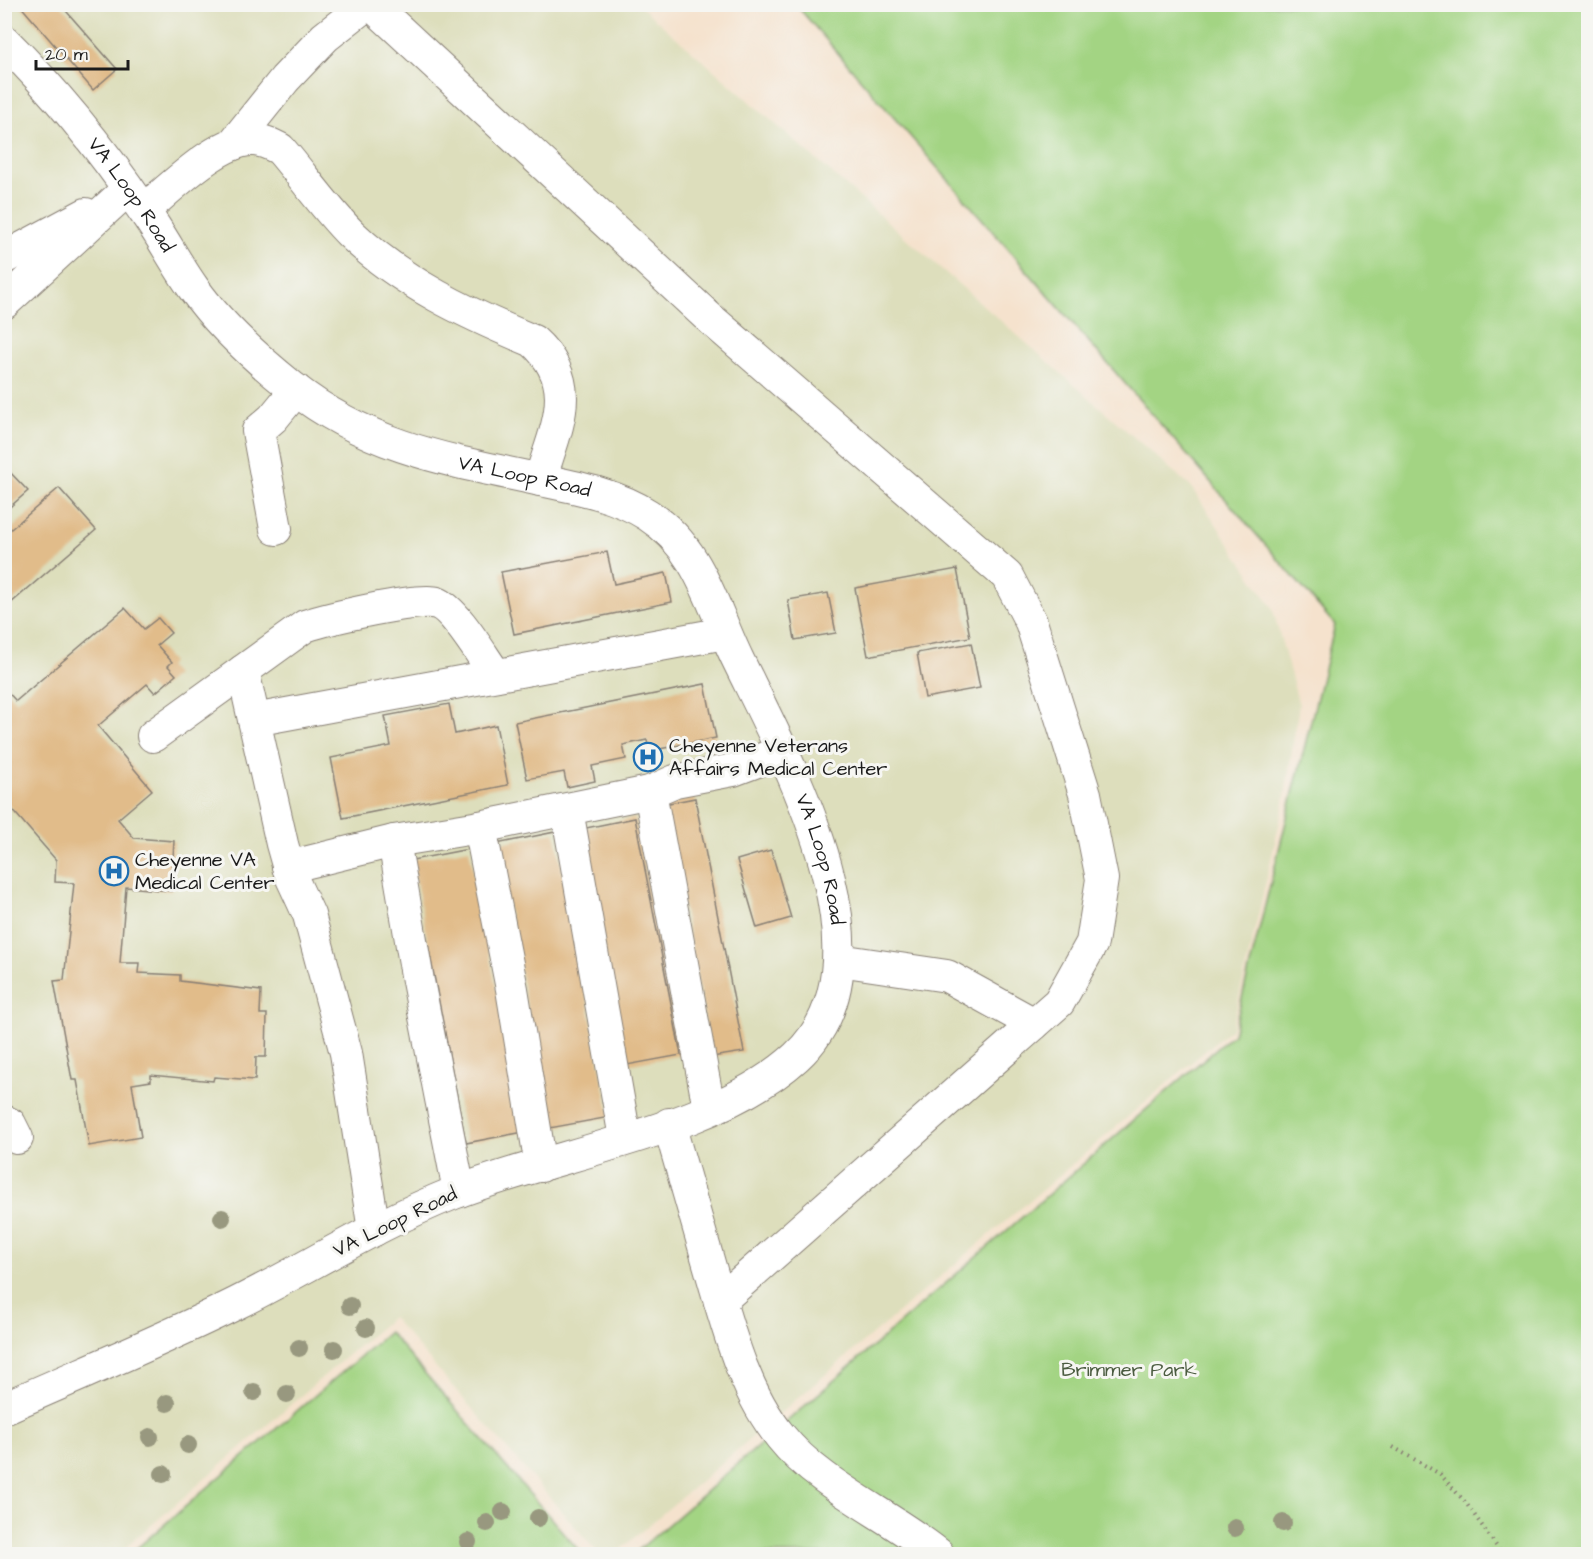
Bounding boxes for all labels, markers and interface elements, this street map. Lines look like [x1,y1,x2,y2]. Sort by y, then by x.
scale bar [36,33,128,71]
text: 20 m [45,42,88,67]
street label: VA Loop Road [81,131,181,258]
street label: VA Loop Road [455,449,594,505]
place label: Cheyenne Veterans Affairs Medical Center [669,732,887,783]
hospital icon: Cheyenne Veterans Affairs Medical Center [632,741,664,773]
street label: VA Loop Road [788,790,851,926]
place label: Cheyenne VA Medical Center [135,846,275,897]
hospital icon: Cheyenne VA Medical Center [98,855,130,887]
street label: VA Loop Road [328,1180,462,1264]
park label: Brimmer Park [1061,1356,1197,1384]

